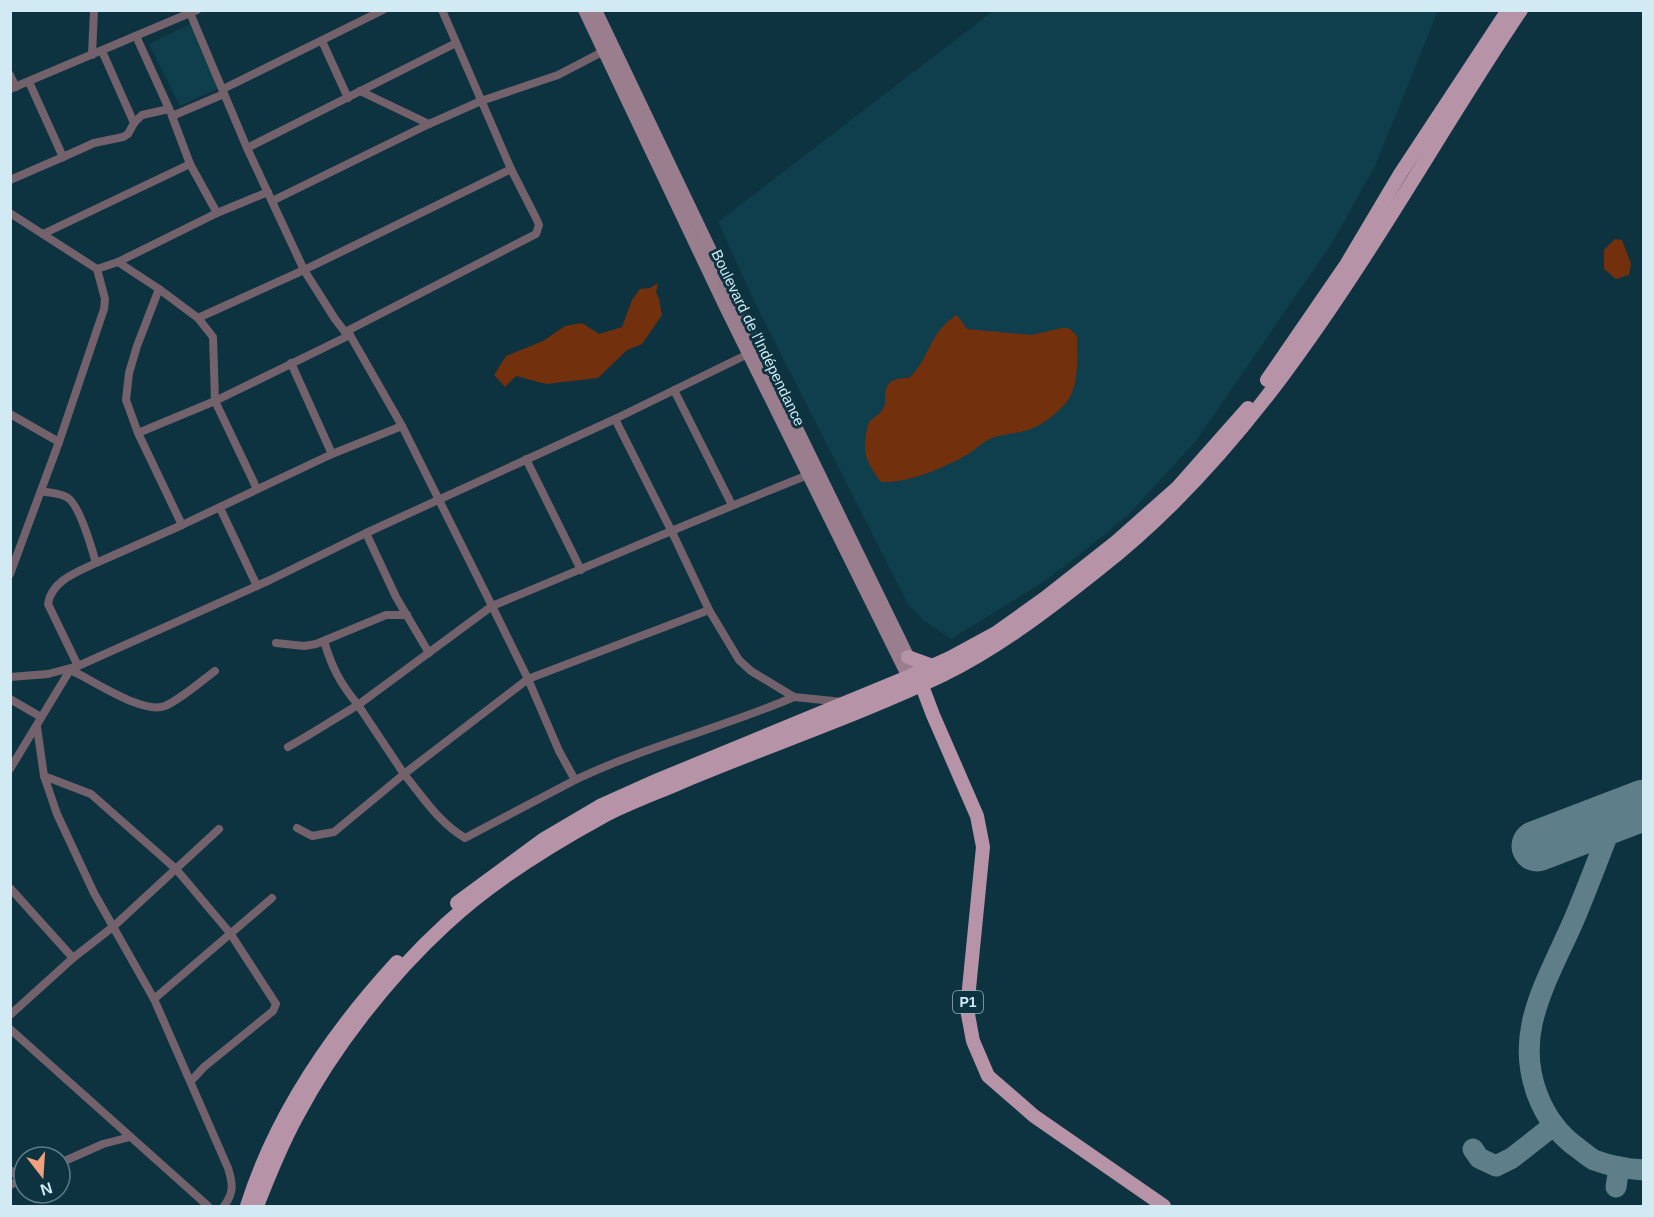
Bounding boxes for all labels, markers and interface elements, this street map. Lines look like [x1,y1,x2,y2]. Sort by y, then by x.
street label: Boulevard de l'Indépendance [708,247,809,429]
road number: P1 [953,991,983,1013]
north arrow [12,1145,72,1205]
text: N [38,1179,54,1199]

